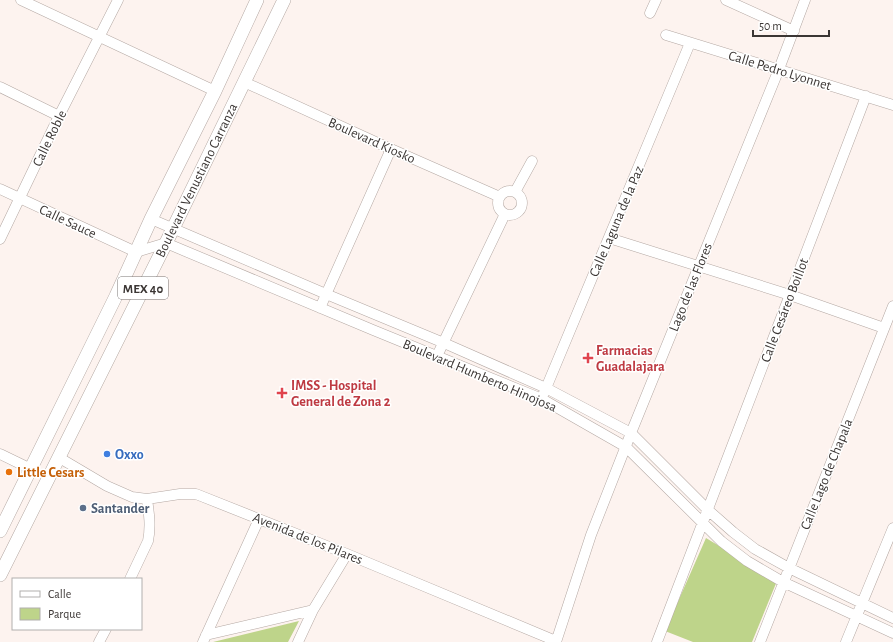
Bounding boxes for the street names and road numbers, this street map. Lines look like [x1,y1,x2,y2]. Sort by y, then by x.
street label: Calle Pedro Lyonnet [727,49,833,93]
street label: Boulevard Venustiano Carranza [153,101,241,260]
street label: Calle Roble [30,108,69,169]
street label: Boulevard Kiosko [326,115,417,166]
street label: Calle Laguna de la Paz [587,164,647,279]
street label: Calle Sauce [37,203,98,241]
street label: Lago de las Flores [667,241,715,334]
street label: Calle Cesáreo Boillot [759,256,811,364]
road number: MEX 40 [118,277,168,299]
street label: Boulevard Humberto Hinojosa [400,337,559,415]
street label: Calle Lago de Chapala [798,416,856,532]
street label: Avenida de los Pilares [251,511,365,567]

